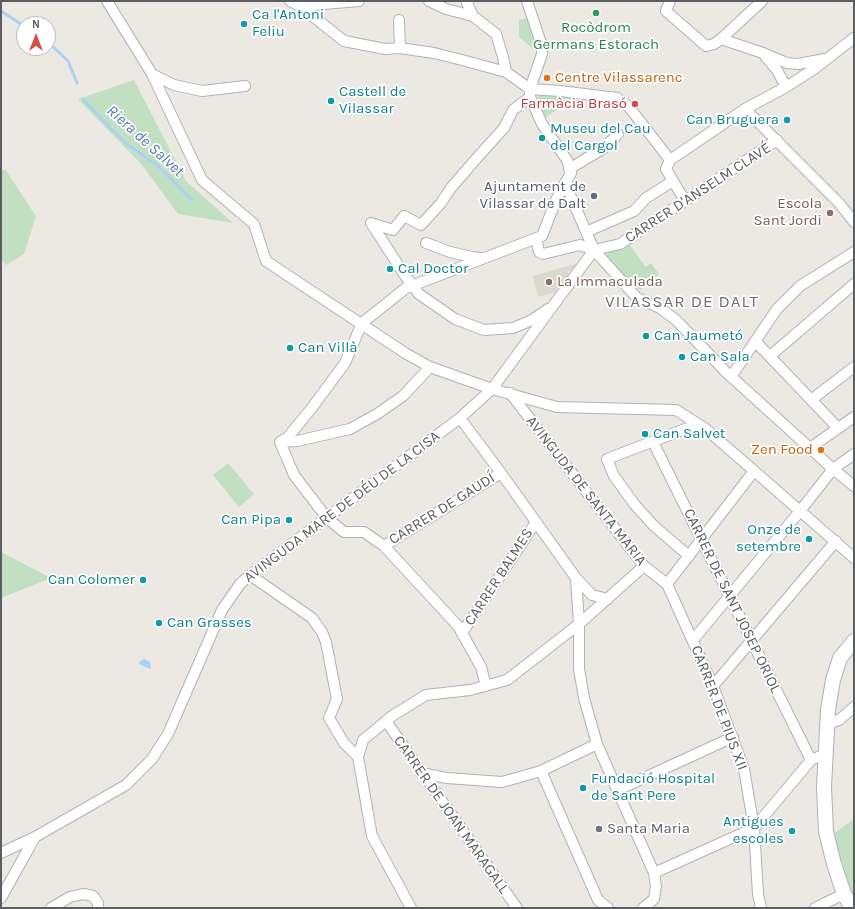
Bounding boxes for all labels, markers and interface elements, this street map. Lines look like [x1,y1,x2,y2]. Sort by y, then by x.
place label: Ca l'Antoni Feliu [252,6,324,41]
marker: Rocòdrom Germans Estorach [591,8,601,18]
north arrow [16,16,56,56]
text: N [32,18,40,31]
marker: Ca l'Antoni Feliu [239,19,249,29]
place label: Rocòdrom Germans Estorach [533,19,659,54]
place label: Centre Vilassarenc [555,69,683,87]
marker: Centre Vilassarenc [542,73,552,83]
place label: Castell de Vilassar [339,83,406,118]
place label: Farmàcia Brasó [520,95,627,113]
marker: Castell de Vilassar [326,96,336,106]
marker: Farmàcia Brasó [630,99,640,109]
water label: Riera de Salvet [102,101,188,181]
place label: Can Bruguera [686,111,779,129]
marker: Can Bruguera [782,115,792,125]
place label: Museu del Cau del Cargol [550,120,651,155]
marker: Museu del Cau del Cargol [537,133,547,143]
street label: CARRER D'ANSELM CLAVÉ [622,139,774,247]
place label: Ajuntament de Vilassar de Dalt [479,178,586,213]
marker: Ajuntament de Vilassar de Dalt [589,191,599,201]
place label: Escola Sant Jordi [753,195,822,230]
marker: Escola Sant Jordi [825,208,835,218]
place label: Cal Doctor [398,260,468,278]
marker: Cal Doctor [385,264,395,274]
place label: La Immaculada [557,273,663,291]
marker: La Immaculada [544,277,554,287]
district label: VILASSAR DE DALT [605,292,759,312]
place label: Can Jaumetó [654,327,743,345]
marker: Can Jaumetó [641,331,651,341]
place label: Can Villà [298,339,358,357]
marker: Can Villà [285,343,295,353]
place label: Can Sala [690,348,750,366]
marker: Can Sala [677,352,687,362]
street label: AVINGUDA DE SANTA MARIA [522,413,650,569]
place label: Can Salvet [653,425,725,443]
street label: AVINGUDA MARE DE DÉU DE LA CISA [240,427,444,587]
marker: Can Salvet [640,429,650,439]
place label: Zen Food [751,441,813,459]
marker: Zen Food [816,445,826,455]
street label: CARRER DE GAUDÍ [386,469,498,549]
street label: CARRER DE SANT JOSEP ORIOL [679,506,785,696]
place label: Can Pipa [221,511,281,529]
marker: Can Pipa [284,515,294,525]
place label: Onze de setembre [736,521,801,556]
street label: CARRER BALMES [461,525,537,629]
marker: Onze de setembre [804,534,814,544]
place label: Can Colomer [48,571,135,589]
marker: Can Colomer [138,575,148,585]
place label: Can Grasses [167,614,252,632]
marker: Can Grasses [154,618,164,628]
street label: CARRER DE PIUS XII [687,643,751,773]
street label: CARRER DE JOAN MARAGALL [389,732,513,898]
place label: Fundació Hospital de Sant Pere [591,770,715,805]
marker: Fundació Hospital de Sant Pere [578,783,588,793]
place label: Antigues escoles [723,813,784,848]
place label: Santa Maria [607,820,690,838]
marker: Santa Maria [594,824,604,834]
marker: Antigues escoles [787,826,797,836]

